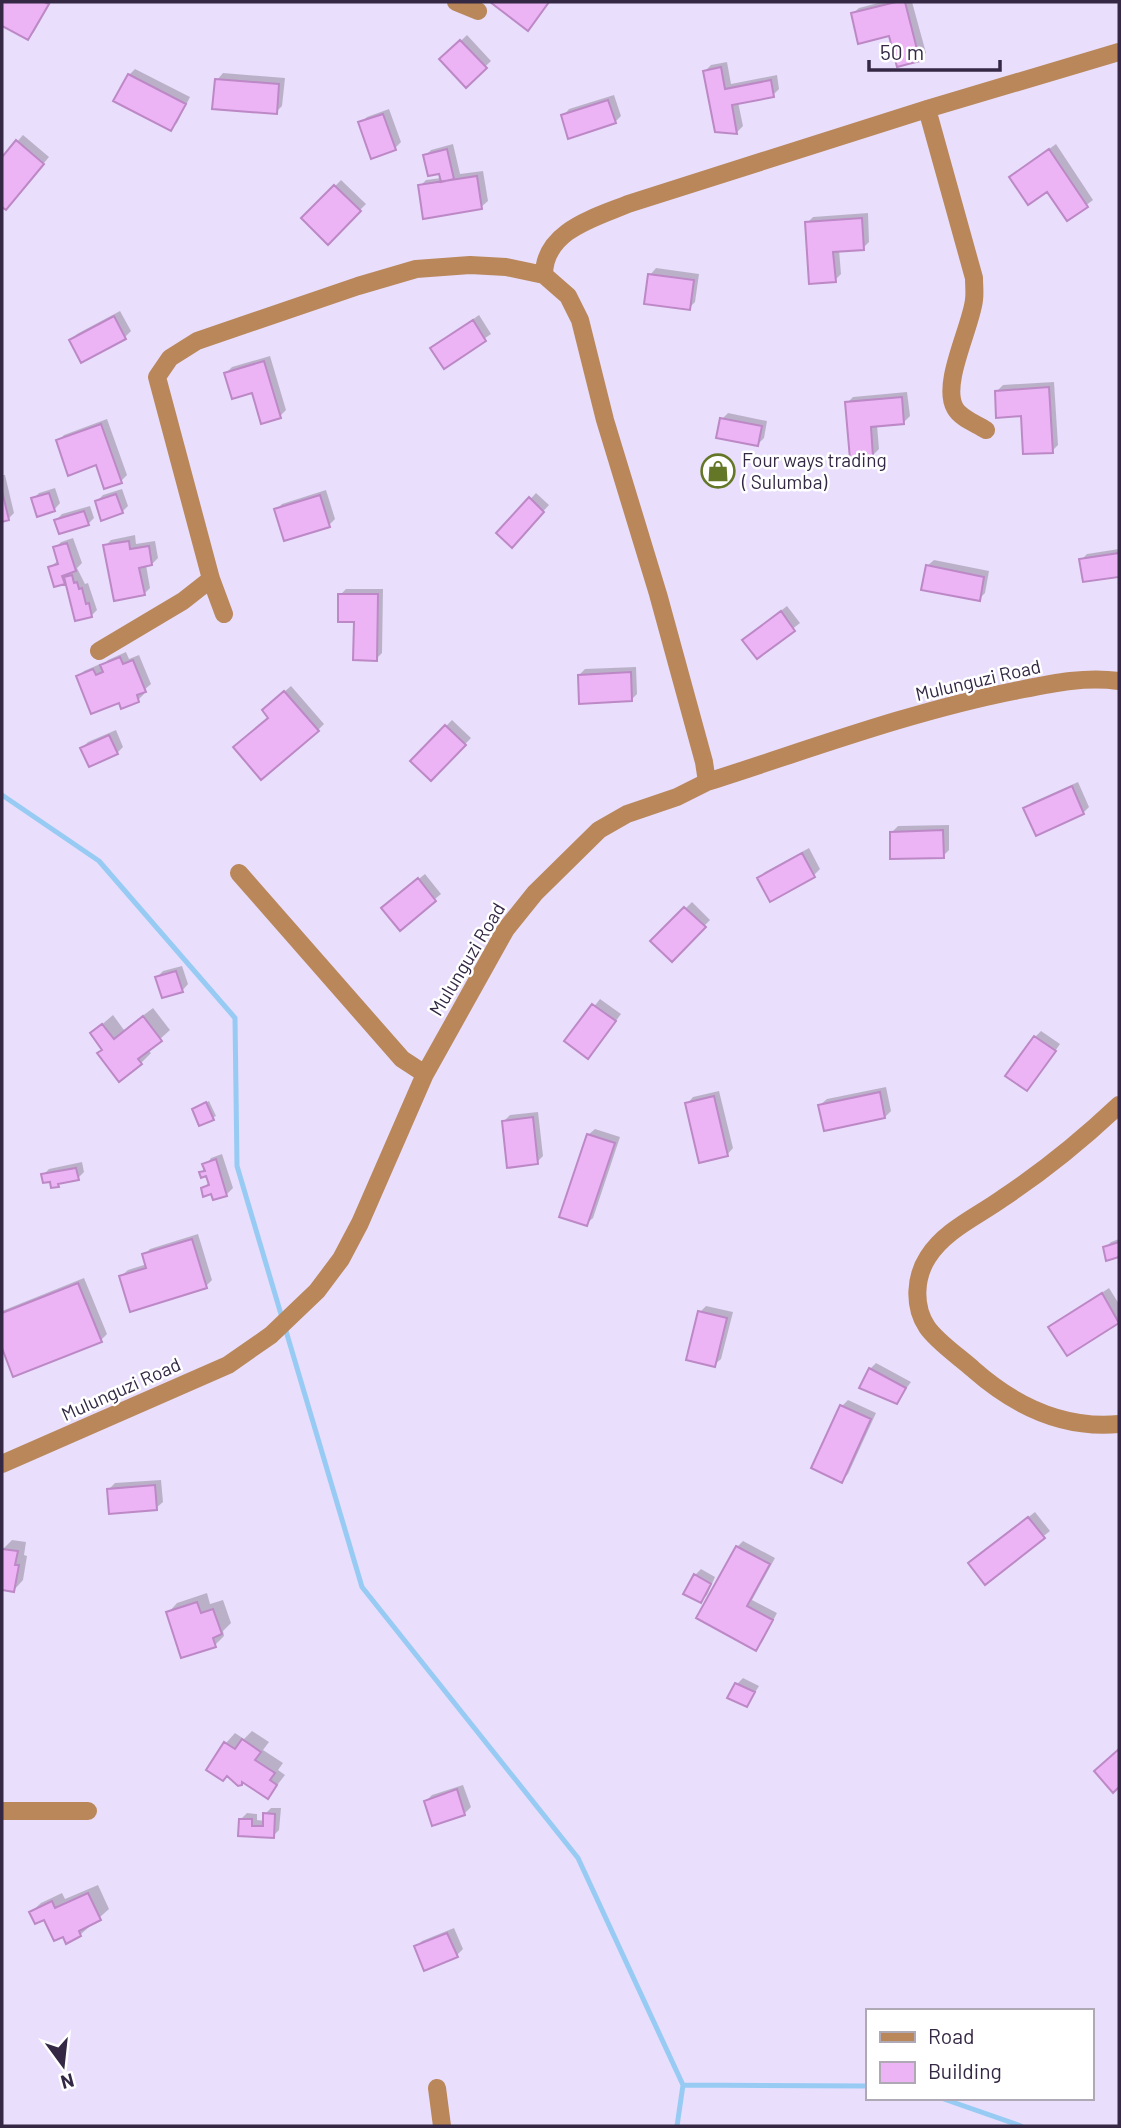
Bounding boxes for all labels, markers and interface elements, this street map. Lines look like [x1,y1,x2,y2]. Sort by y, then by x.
scale bar [869,28,1000,72]
text: 50 m [880,39,924,64]
place label: Four ways trading ( Sulumba) [741,448,887,493]
shop icon: Four ways trading ( Sulumba) [699,452,737,490]
street label: Mulunguzi Road [913,654,1043,705]
street label: Mulunguzi Road [424,898,509,1020]
street label: Mulunguzi Road [58,1352,184,1425]
legend [866,2009,1093,2100]
text: Road [928,2023,974,2048]
north arrow [28,2030,98,2100]
text: Building [928,2058,1002,2083]
text: N [58,2069,77,2095]

